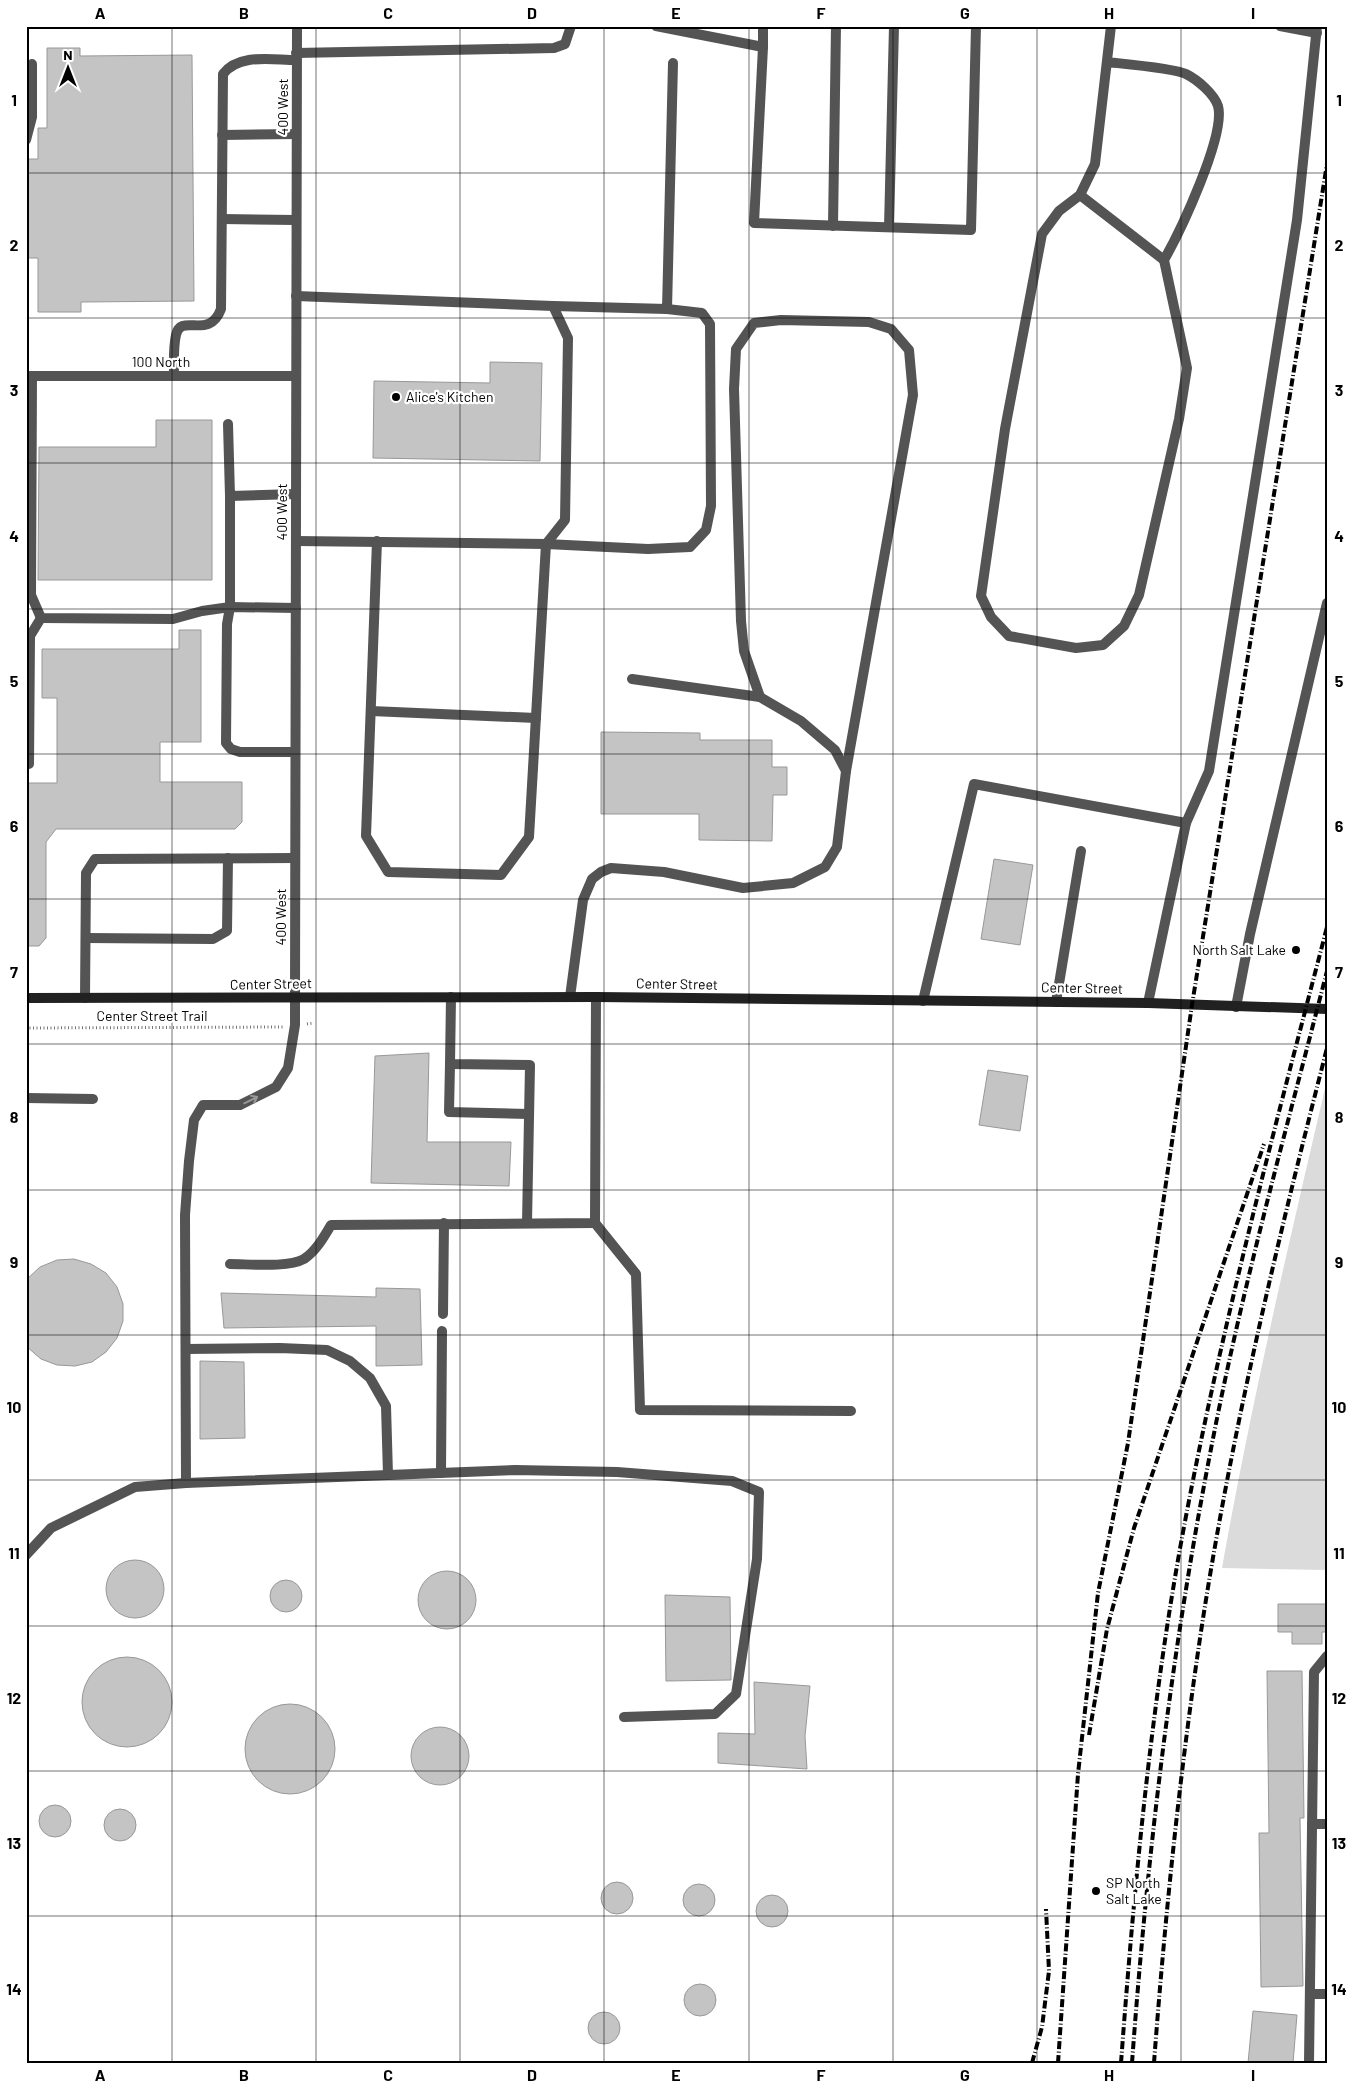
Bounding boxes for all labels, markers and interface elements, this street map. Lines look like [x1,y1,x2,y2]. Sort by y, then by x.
text: A [95,3,106,22]
text: B [239,3,249,22]
text: C [383,3,393,22]
text: D [527,3,537,22]
text: E [671,3,681,22]
text: F [817,3,826,22]
text: G [960,3,970,22]
text: H [1104,3,1114,22]
text: I [1251,3,1255,22]
north arrow [42,42,92,92]
text: N [63,46,73,63]
street label: 400 West [274,78,291,136]
text: 1 [11,90,17,109]
text: 1 [1336,90,1342,109]
text: 2 [10,235,19,254]
text: 2 [1335,235,1344,254]
street label: 100 North [132,353,190,370]
text: 3 [10,380,18,399]
text: 3 [1335,380,1343,399]
place label: Alice's Kitchen [406,388,494,405]
marker: Alice's Kitchen [390,391,402,403]
street label: 400 West [273,483,290,541]
text: 4 [9,526,19,545]
text: 4 [1334,526,1344,545]
text: 5 [10,671,19,690]
text: 5 [1335,671,1344,690]
text: 6 [10,816,19,835]
text: 6 [1335,816,1344,835]
street label: 400 West [272,888,289,946]
place label: North Salt Lake [1192,941,1286,958]
marker: North Salt Lake [1290,944,1302,956]
text: 7 [10,962,18,981]
text: 7 [1335,962,1343,981]
street label: Center Street [230,974,312,993]
street label: Center Street [636,974,718,993]
street label: Center Street [1041,978,1123,997]
street label: Center Street Trail [97,1007,208,1024]
one-way arrow [243,1094,258,1104]
text: 8 [10,1107,19,1126]
text: 8 [1335,1107,1344,1126]
text: 9 [10,1252,18,1271]
text: 9 [1335,1252,1343,1271]
text: 10 [7,1397,21,1416]
text: 10 [1332,1397,1346,1416]
text: 11 [8,1543,20,1562]
text: 11 [1333,1543,1345,1562]
text: 12 [7,1688,21,1707]
text: 12 [1332,1688,1346,1707]
text: 13 [7,1833,21,1852]
text: 13 [1332,1833,1346,1852]
place label: SP North Salt Lake [1106,1874,1162,1907]
marker: SP North Salt Lake [1090,1885,1102,1897]
text: 14 [6,1979,22,1998]
text: 14 [1331,1979,1347,1998]
text: A [95,2065,106,2084]
text: B [239,2065,249,2084]
text: C [383,2065,393,2084]
text: D [527,2065,537,2084]
text: E [671,2065,681,2084]
text: F [817,2065,826,2084]
text: G [960,2065,970,2084]
text: H [1104,2065,1114,2084]
text: I [1251,2065,1255,2084]

